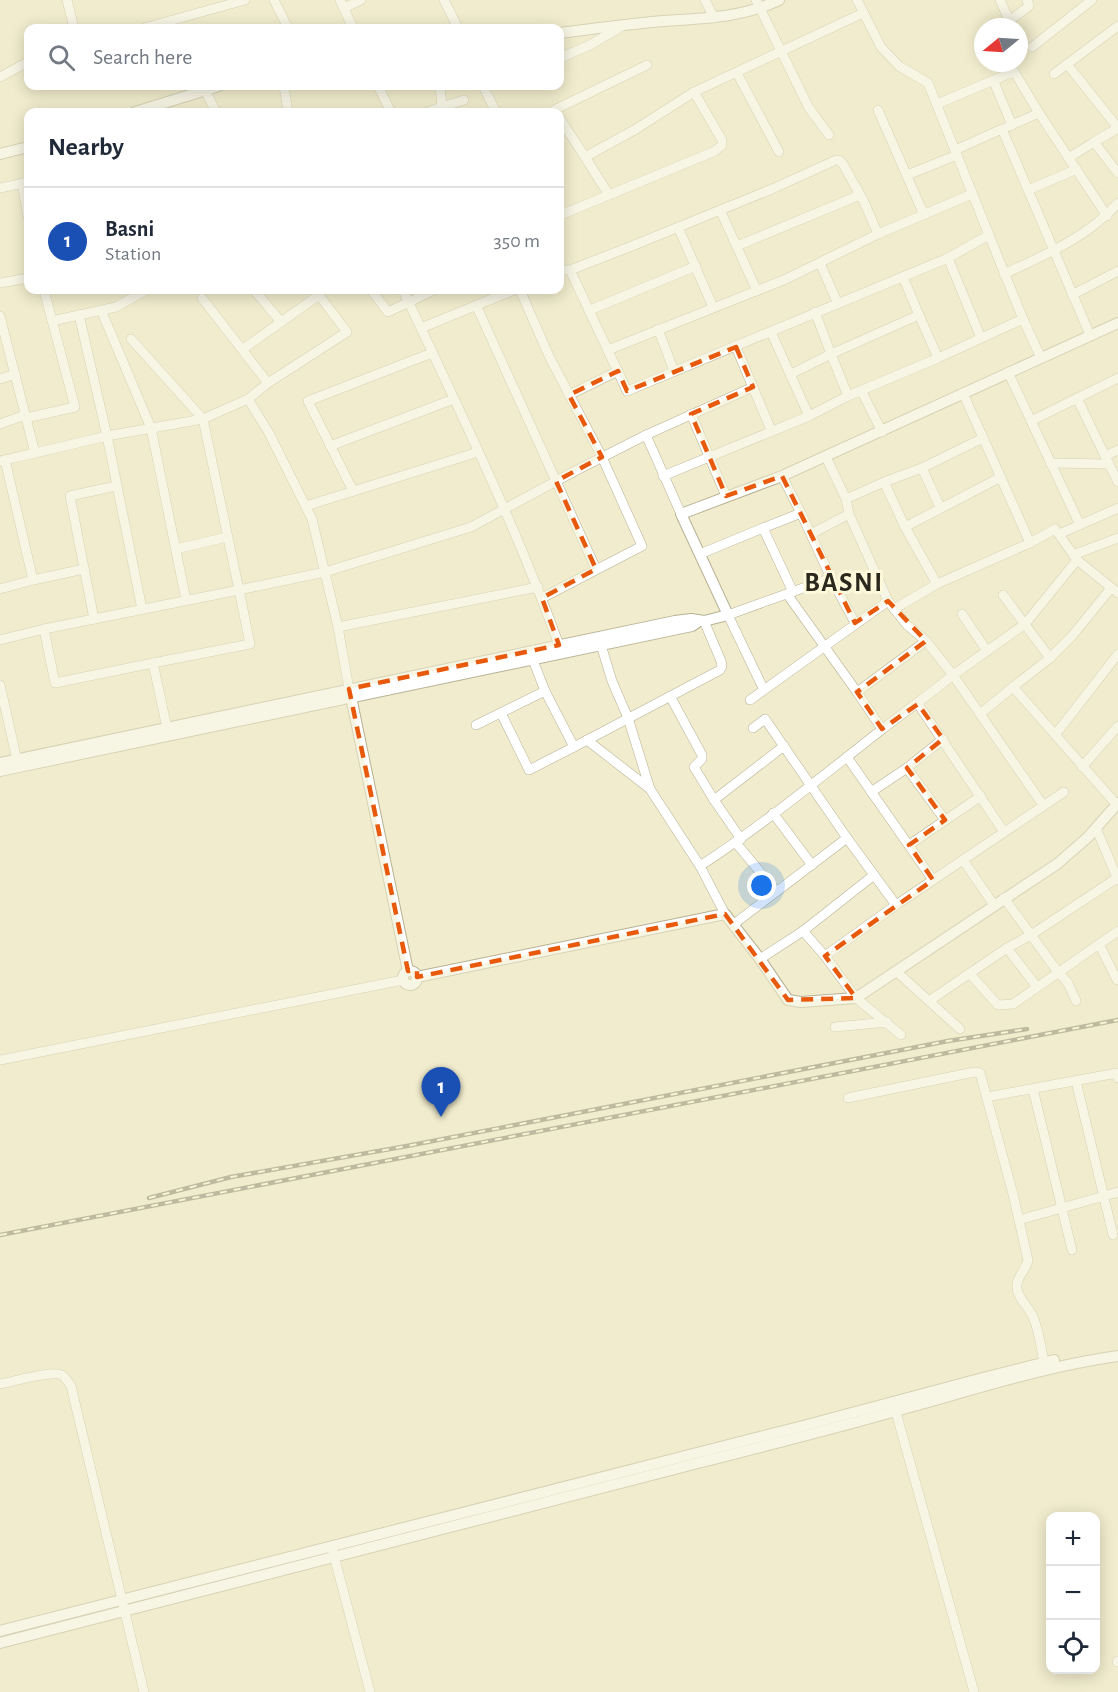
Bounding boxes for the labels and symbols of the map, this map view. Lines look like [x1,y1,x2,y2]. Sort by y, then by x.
north arrow [974,18,1028,72]
district label: BASNI [804,569,884,596]
your location [747,871,776,900]
pin: 1 [422,1068,460,1117]

